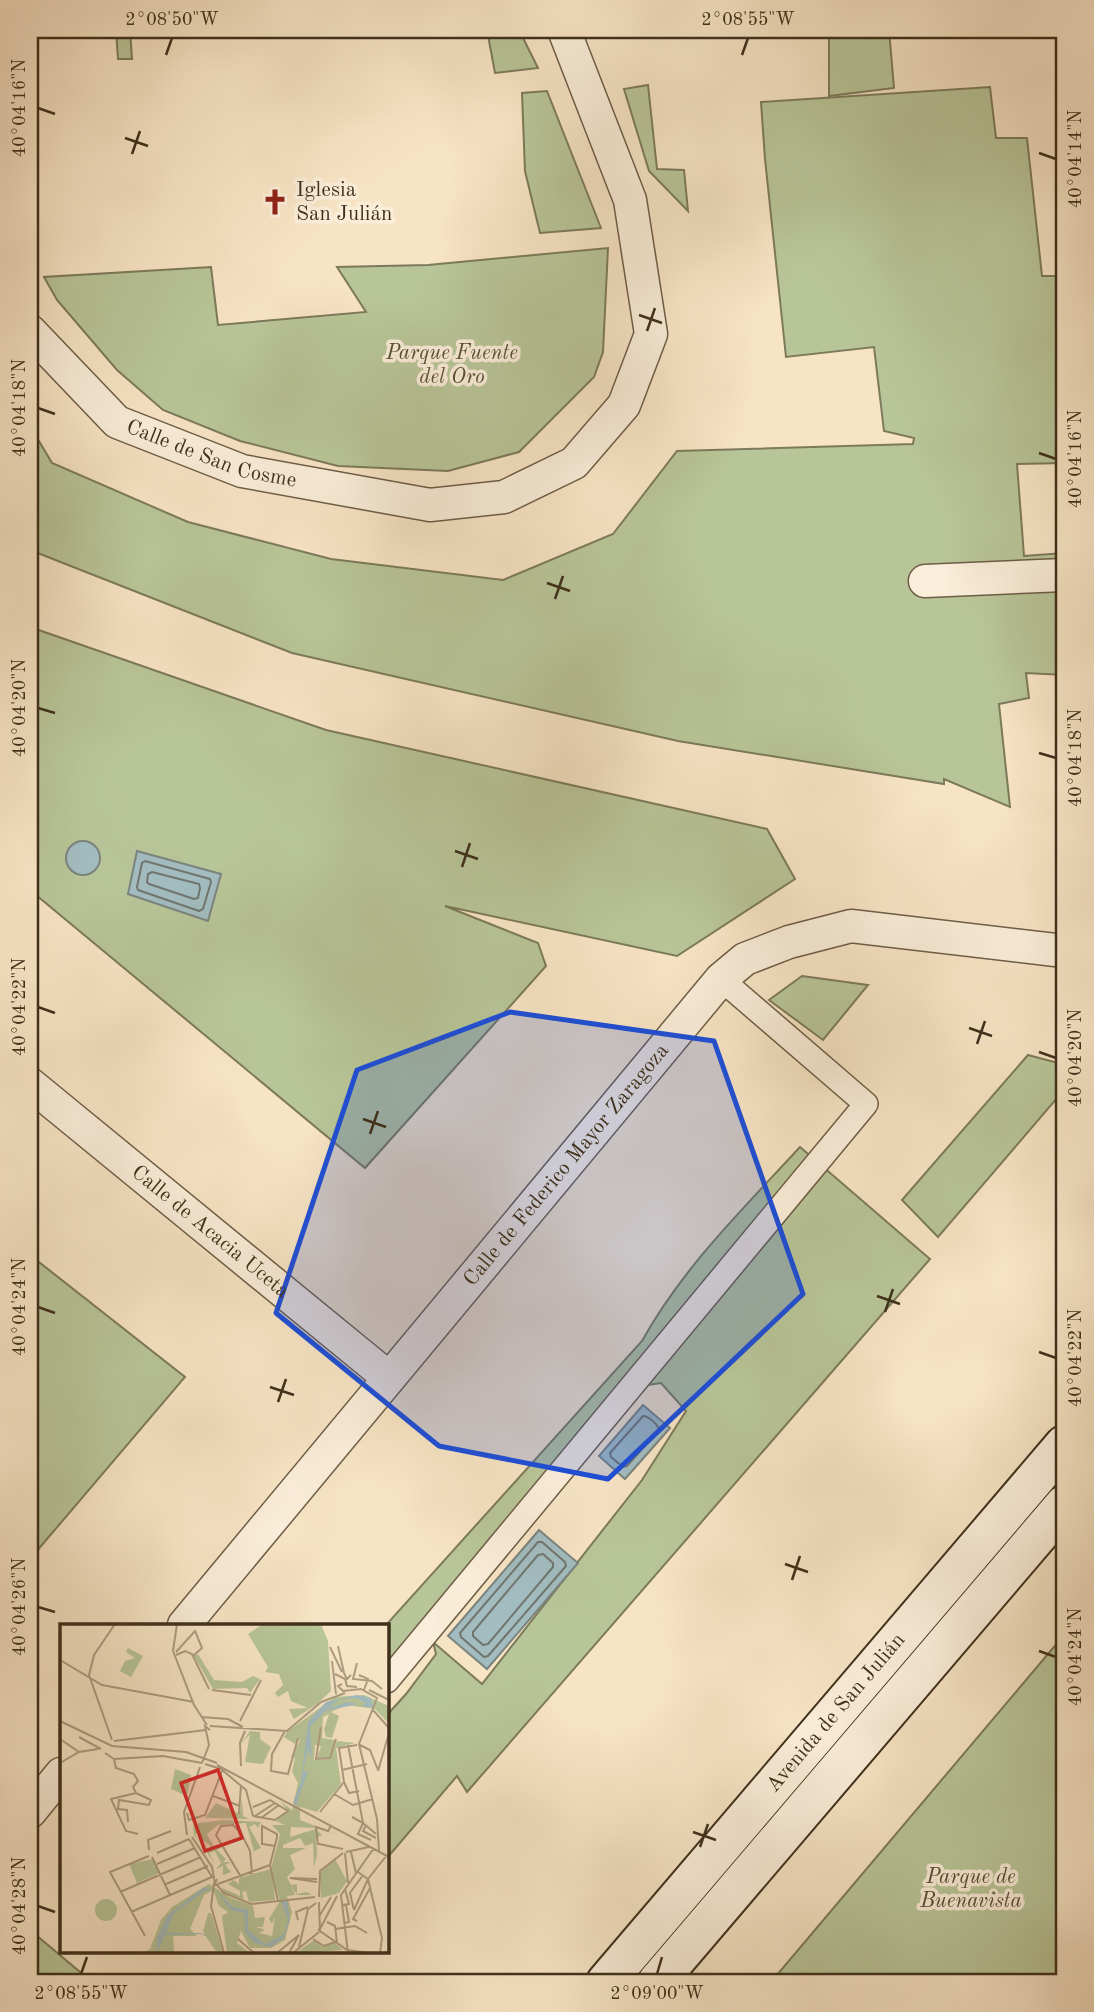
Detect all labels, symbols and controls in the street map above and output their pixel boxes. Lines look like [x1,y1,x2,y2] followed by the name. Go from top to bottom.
[125,11,219,29] text: 2°08'50"W
[701,11,795,29] text: 2°08'55"W
[11,59,29,157] text: 40°04'16"N
[1067,110,1085,208] text: 40°04'14"N
[296,180,392,225] place label: Iglesia San Julián
[260,187,290,217] church icon: Iglesia San Julián
[385,343,518,388] park label: Parque Fuente del Oro
[11,359,29,457] text: 40°04'18"N
[1067,410,1085,508] text: 40°04'16"N
[123,416,298,491] street label: Calle de San Cosme
[11,659,29,757] text: 40°04'20"N
[1067,709,1085,807] text: 40°04'18"N
[11,958,29,1056] text: 40°04'22"N
[1067,1009,1085,1107] text: 40°04'20"N
[460,1040,673,1290] street label: Calle de Federico Mayor Zaragoza
[128,1161,293,1302] street label: Calle de Acacia Uceta
[11,1258,29,1356] text: 40°04'24"N
[1067,1309,1085,1407] text: 40°04'22"N
[11,1558,29,1656] text: 40°04'26"N
[1067,1608,1085,1706] text: 40°04'24"N
[60,1624,388,1952] inset map
[762,1629,909,1796] street label: Avenida de San Julián
[11,1857,29,1955] text: 40°04'28"N
[919,1867,1022,1912] park label: Parque de Buenavista
[34,1985,128,2003] text: 2°08'55"W
[610,1985,704,2003] text: 2°09'00"W

